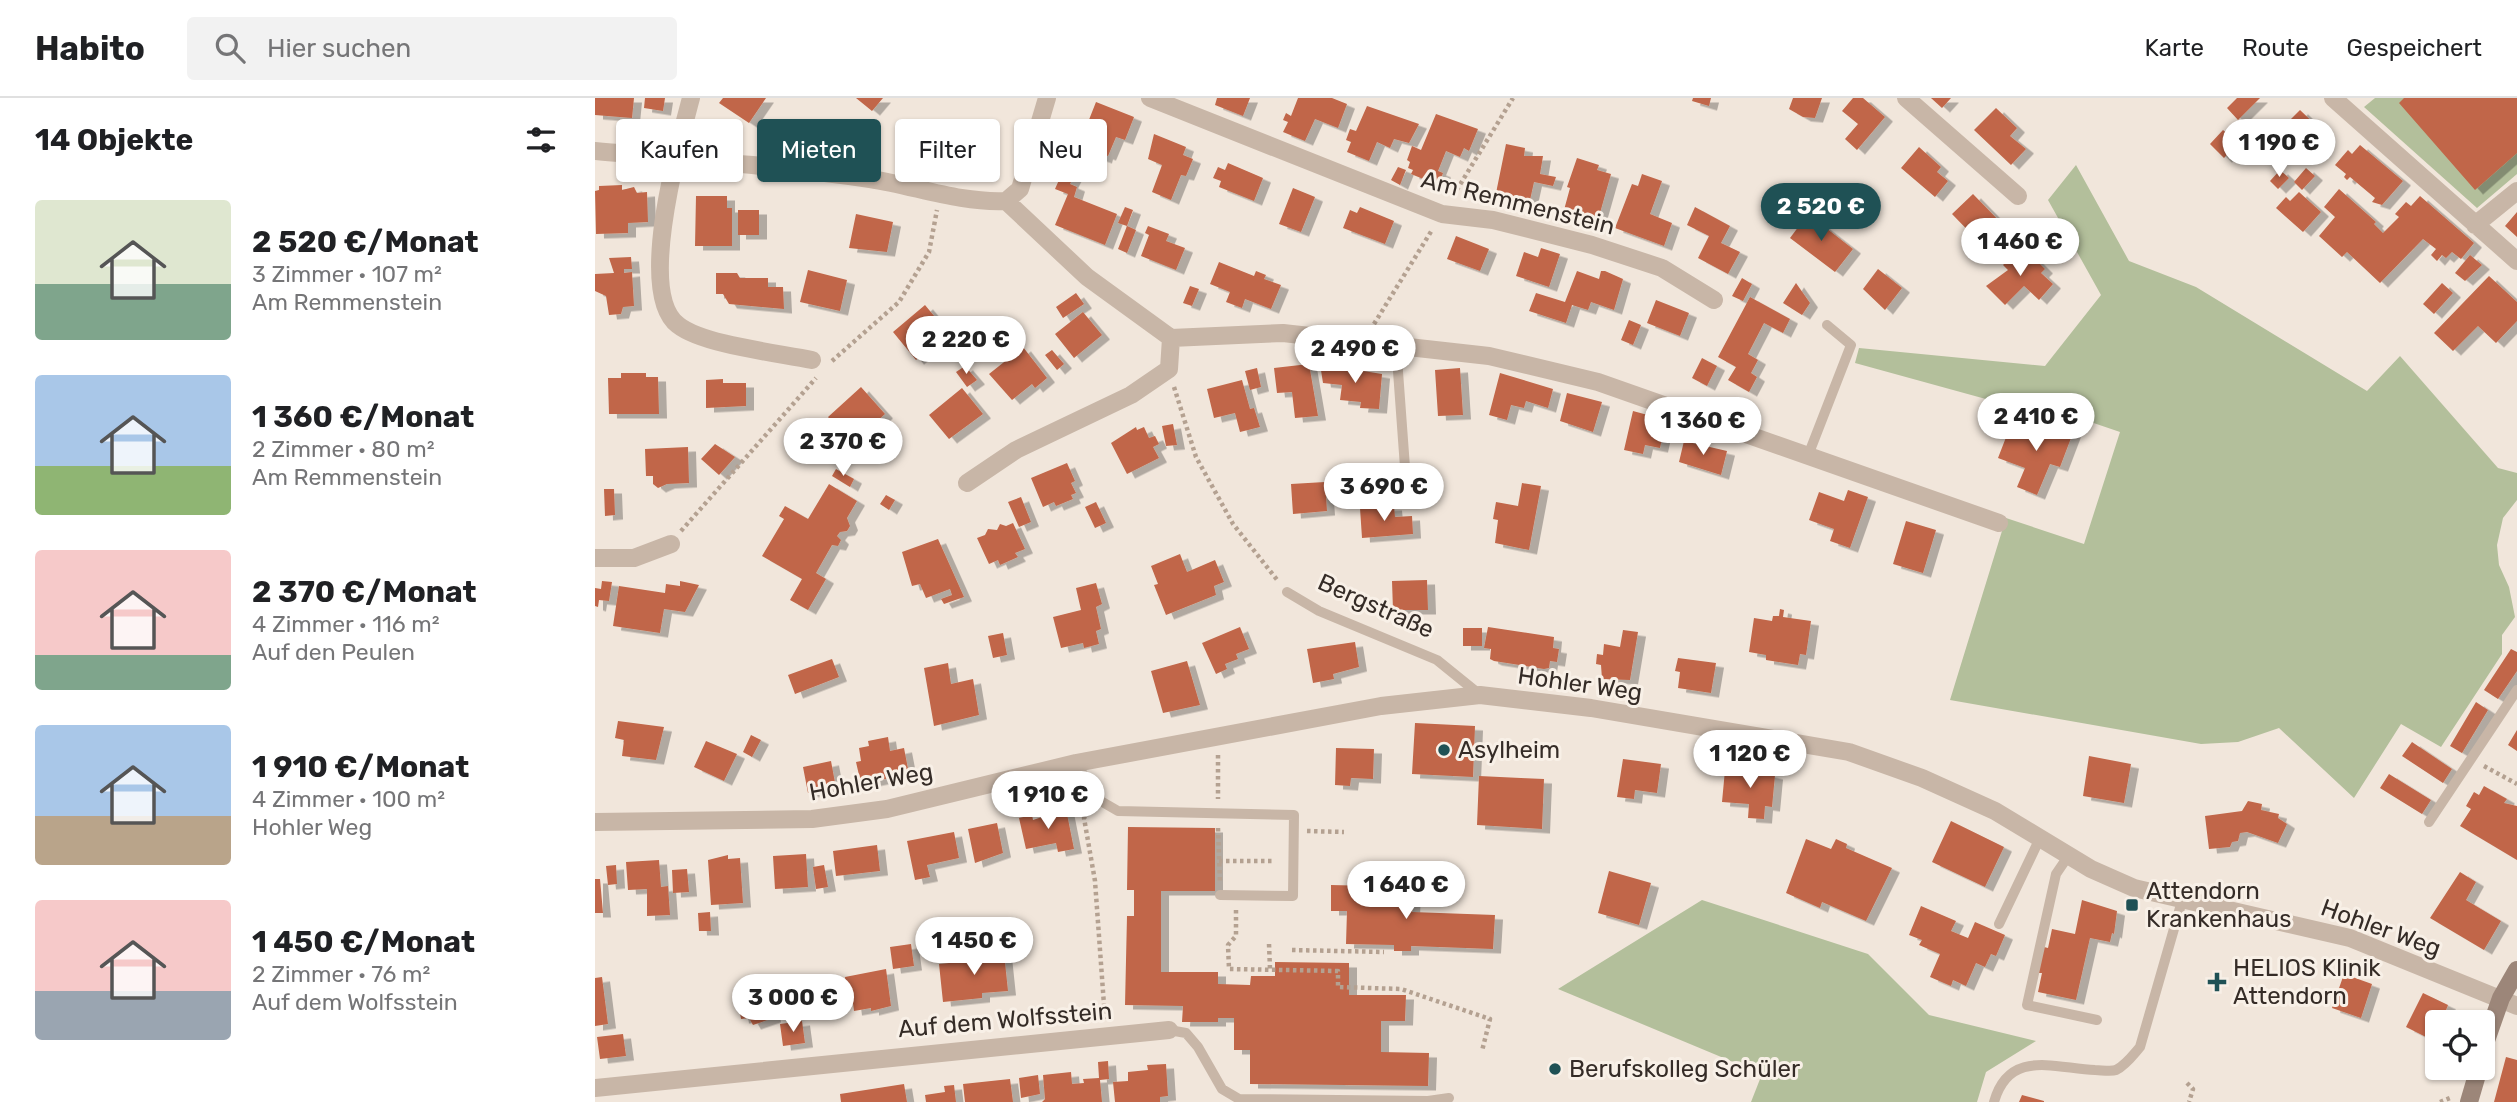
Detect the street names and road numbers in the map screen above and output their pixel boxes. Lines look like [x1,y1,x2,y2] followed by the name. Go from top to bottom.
[1418,165,1618,241] street label: Am Remmenstein
[1314,568,1438,644] street label: Bergstraße
[1516,661,1644,707] street label: Hohler Weg
[807,757,935,807] street label: Hohler Weg
[2317,893,2445,963] street label: Hohler Weg
[897,997,1113,1043] street label: Auf dem Wolfsstein

